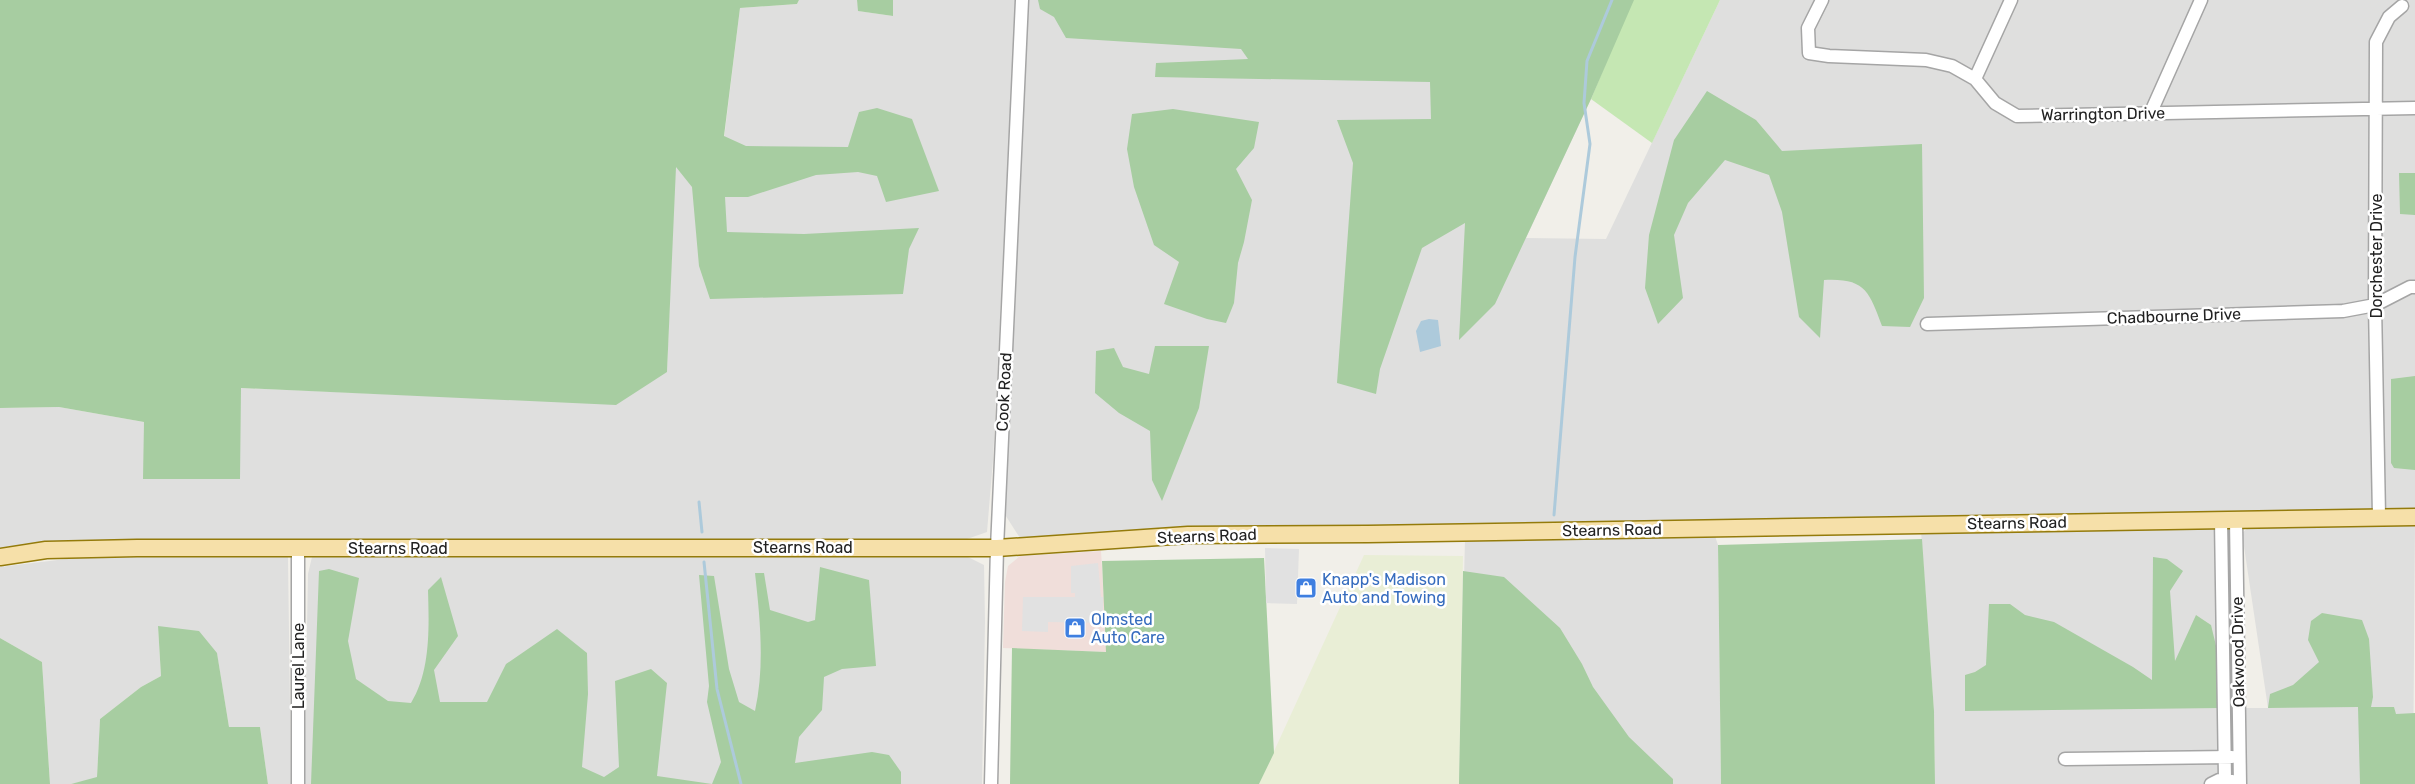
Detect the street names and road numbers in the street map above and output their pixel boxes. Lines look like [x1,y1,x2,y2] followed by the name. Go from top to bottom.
[2041,103,2165,125] street label: Warrington Drive
[2367,193,2386,319] street label: Dorchester Drive
[2107,304,2241,328] street label: Chadbourne Drive
[992,352,1016,432] street label: Cook Road
[1967,513,2067,533] street label: Stearns Road
[1562,520,1662,540] street label: Stearns Road
[1157,525,1257,547] street label: Stearns Road
[753,538,853,557] street label: Stearns Road
[348,539,448,558] street label: Stearns Road
[2228,596,2248,708] street label: Oakwood Drive
[289,623,308,709] street label: Laurel Lane

